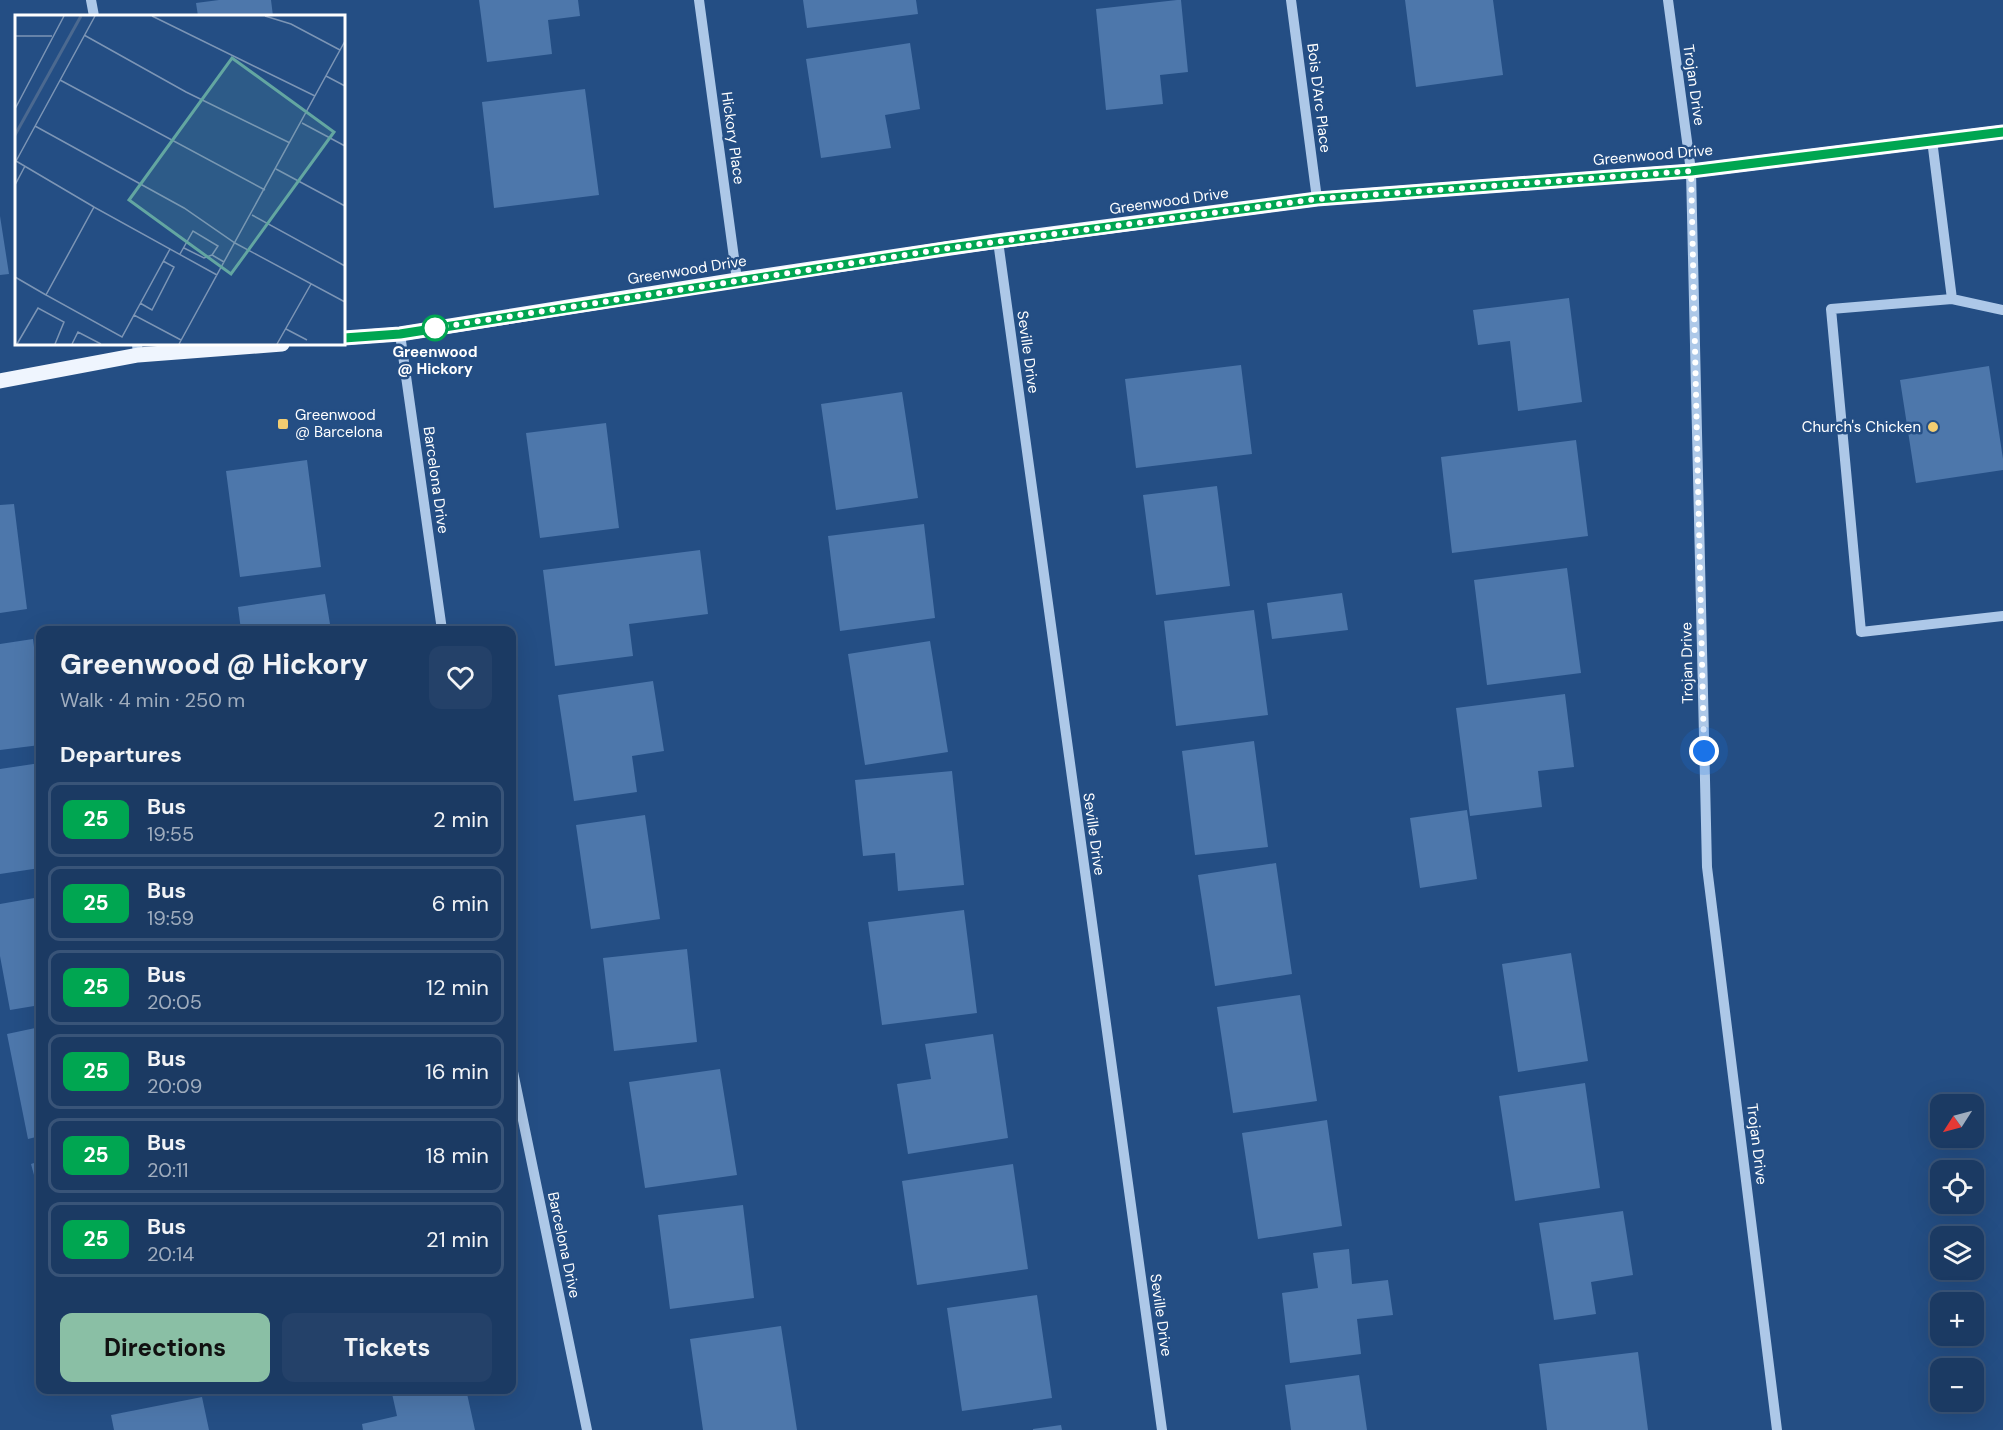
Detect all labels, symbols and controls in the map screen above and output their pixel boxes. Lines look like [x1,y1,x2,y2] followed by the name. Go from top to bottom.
[15,15,345,345] inset map
[1302,42,1336,154] street label: Bois D'Arc Place
[1678,43,1710,127] street label: Trojan Drive
[717,90,749,186] street label: Hickory Place
[1592,140,1714,170] street label: Greenwood Drive
[1108,183,1230,219] street label: Greenwood Drive
[626,251,748,289] street label: Greenwood Drive
[1012,309,1044,395] street label: Seville Drive
[422,315,448,341] marker: Greenwood @ Hickory
[392,342,478,379] place label: Greenwood @ Hickory
[295,405,383,442] place label: Greenwood @ Barcelona
[276,417,290,431] marker: Greenwood @ Barcelona
[1802,417,1921,437] place label: Church's Chicken
[1926,420,1940,434] marker: Church's Chicken
[419,425,453,535] street label: Barcelona Drive
[1676,622,1698,704] street label: Trojan Drive
[60,646,368,683] text: Greenwood @ Hickory
[429,646,492,709] button: heart
[60,687,245,713] text: Walk · 4 min · 250 m
[1689,736,1719,766] your location
[60,740,182,769] text: Departures
[1078,791,1110,877] street label: Seville Drive
[147,792,186,821] text: Bus
[83,805,109,833] text: 25
[433,805,489,834] text: 2 min
[147,821,194,847] text: 19:55
[147,876,186,905] text: Bus
[83,889,109,917] text: 25
[432,889,489,918] text: 6 min
[147,905,194,931] text: 19:59
[147,960,186,989] text: Bus
[83,973,109,1001] text: 25
[426,973,489,1002] text: 12 min
[147,989,202,1015] text: 20:05
[147,1044,186,1073] text: Bus
[83,1057,109,1085] text: 25
[425,1057,489,1086] text: 16 min
[147,1073,202,1099] text: 20:09
[1930,1094,1984,1148] north arrow
[1930,1094,1984,1412] map controls
[1742,1102,1772,1186] street label: Trojan Drive
[147,1128,186,1157] text: Bus
[83,1141,109,1169] text: 25
[425,1141,489,1170] text: 18 min
[147,1157,189,1183] text: 20:11
[1930,1160,1984,1214] button: locate
[543,1190,585,1300] street label: Barcelona Drive
[147,1212,186,1241] text: Bus
[83,1225,109,1253] text: 25
[426,1225,489,1254] text: 21 min
[1930,1226,1984,1280] button: layers
[147,1241,194,1267] text: 20:14
[1145,1272,1177,1358] street label: Seville Drive
[1930,1292,1984,1346] button: +
[60,1313,270,1382] button: Directions
[282,1313,492,1382] button: Tickets
[1930,1358,1984,1412] button: −

